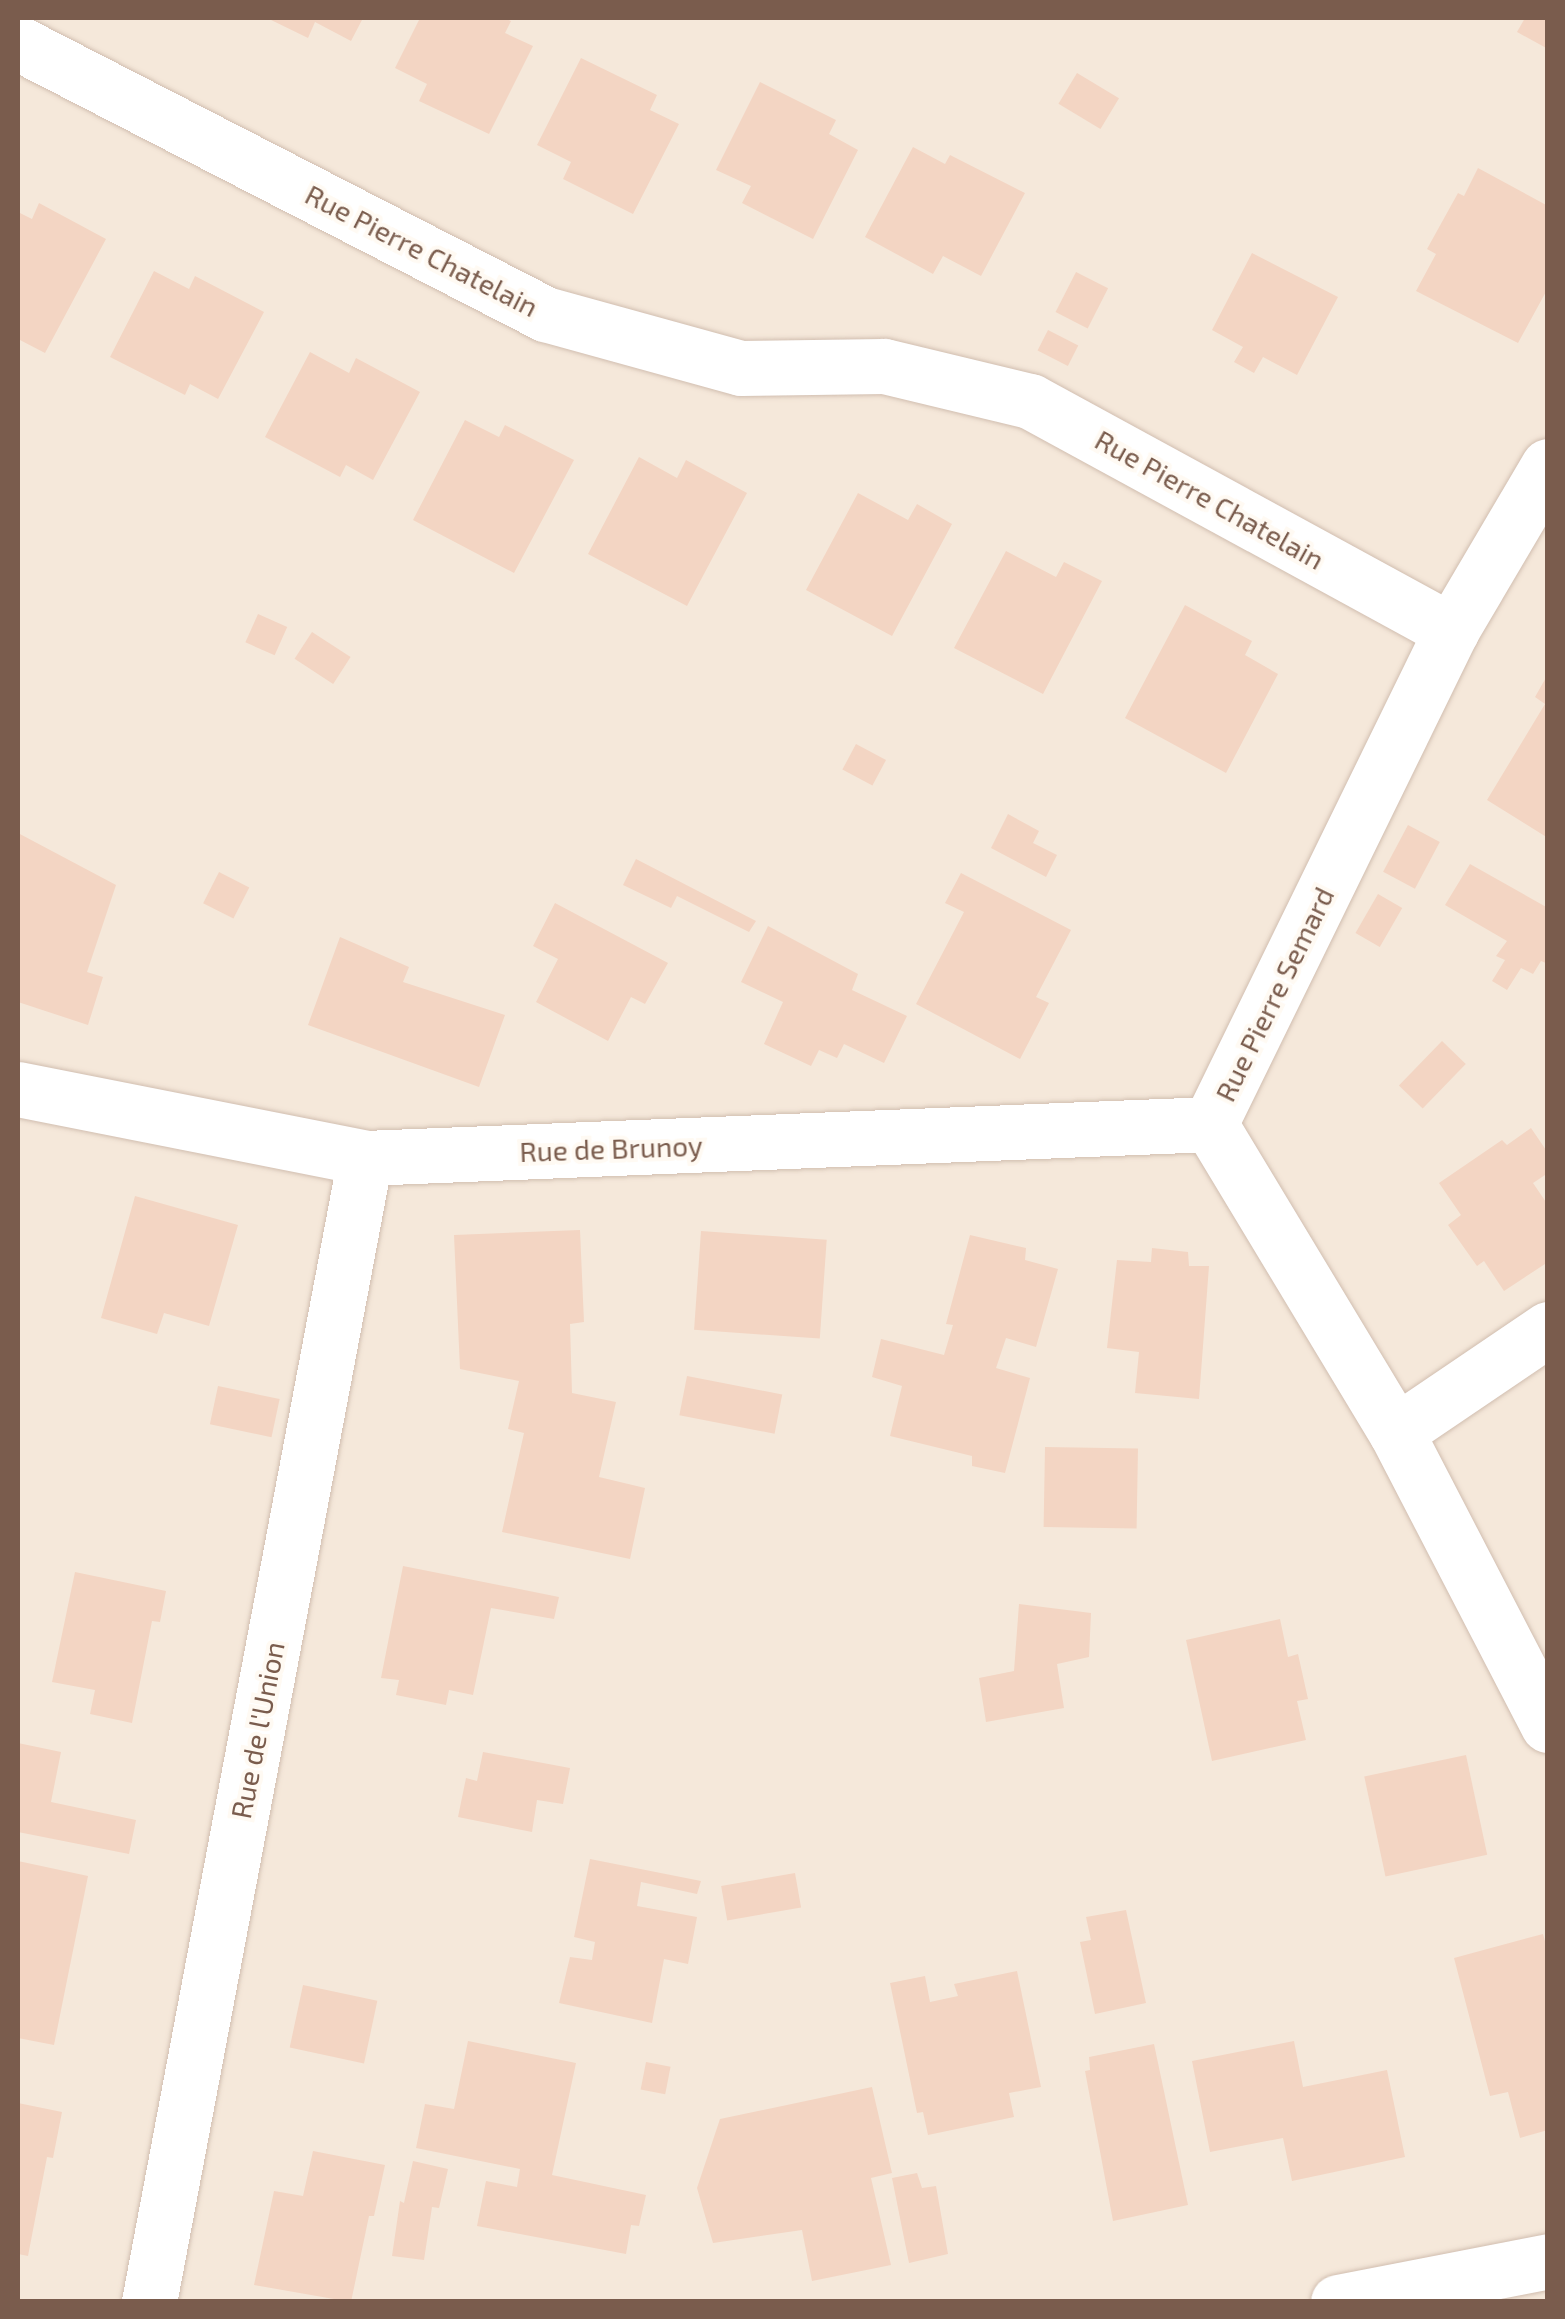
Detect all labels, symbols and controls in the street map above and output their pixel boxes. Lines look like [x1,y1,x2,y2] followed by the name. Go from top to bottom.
[300,177,544,323] street label: Rue Pierre Chatelain
[1090,422,1330,576] street label: Rue Pierre Chatelain
[1208,881,1340,1107] street label: Rue Pierre Semard
[519,1128,703,1168] street label: Rue de Brunoy
[223,1639,291,1821] street label: Rue de l'Union

